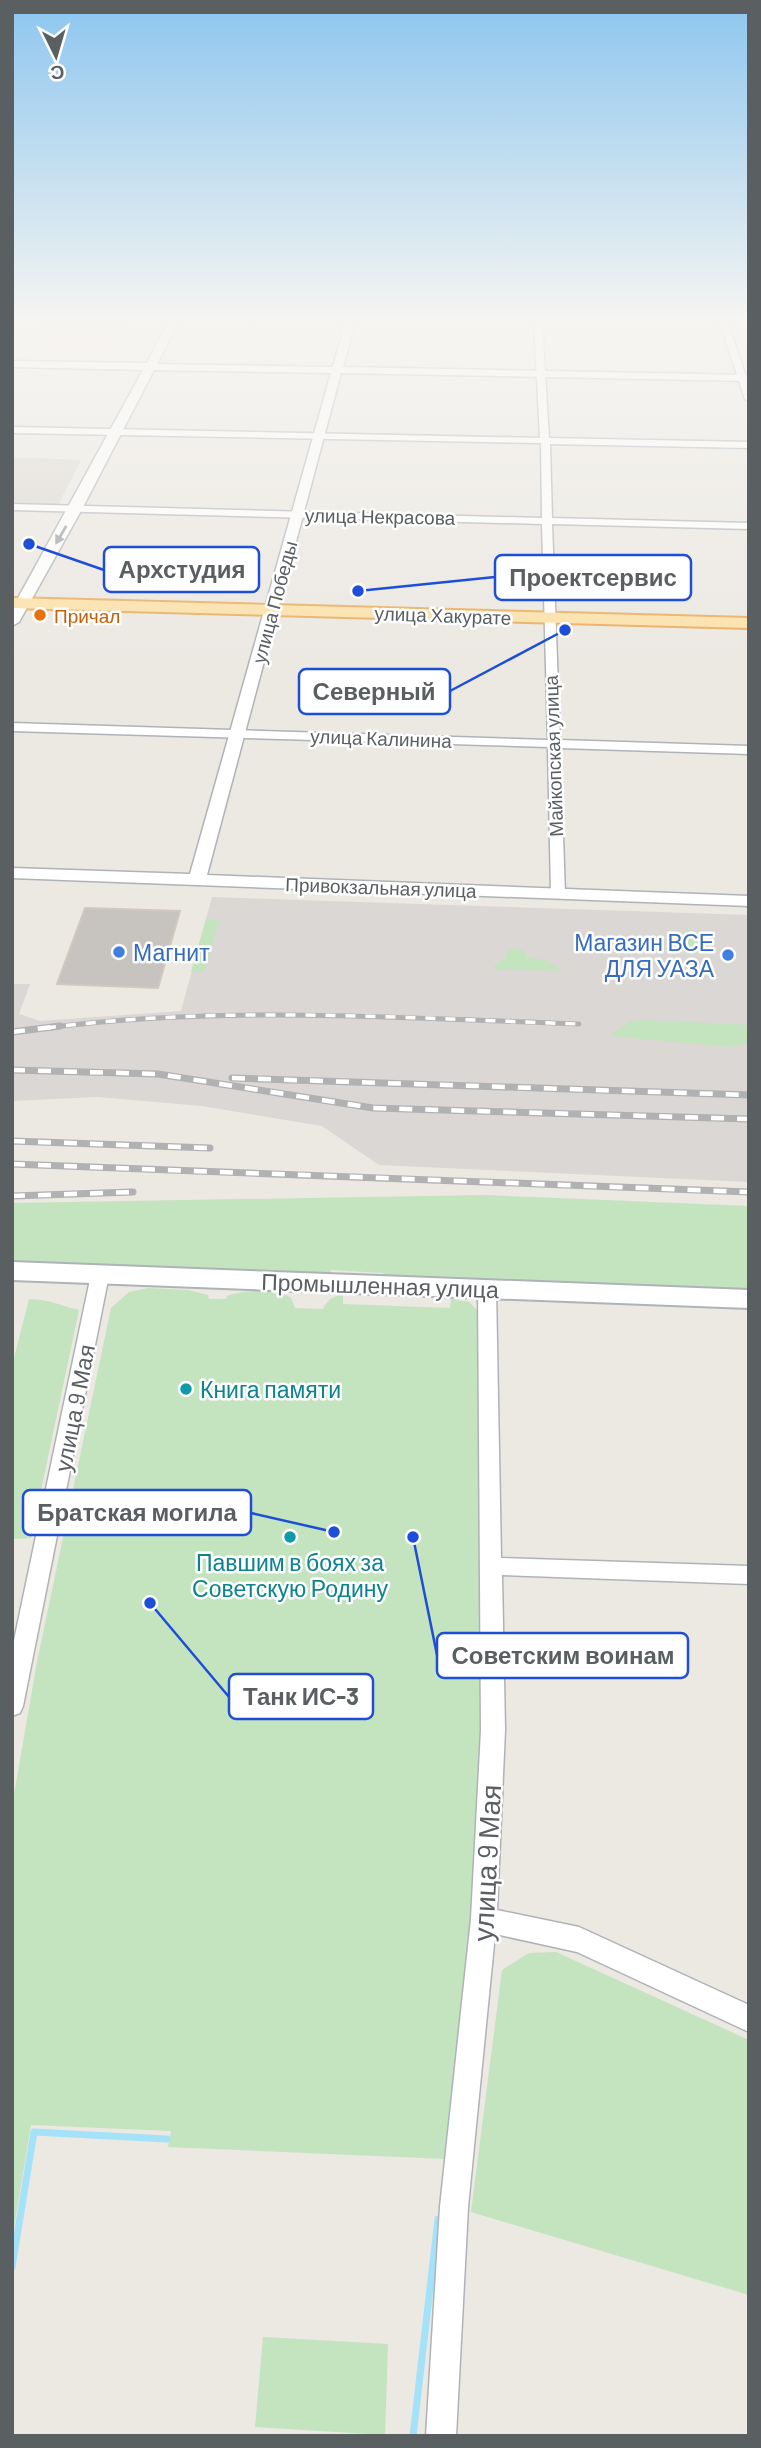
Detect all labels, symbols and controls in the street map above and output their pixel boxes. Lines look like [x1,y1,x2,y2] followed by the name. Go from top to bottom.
[21,21,91,91] north arrow
[49,61,65,86] text: С
[305,503,456,529] street label: улица Некрасова
[55,526,67,545] one-way arrow
[247,538,301,666] street label: улица Победы
[104,547,259,592] callout: Архстудия
[119,554,245,583] text: Архстудия
[495,555,691,600] callout: Проектсервис
[509,562,677,591] text: Проектсервис
[374,601,512,629] street label: улица Хакурате
[54,604,120,627] place label: Причал
[32,607,48,623] marker: Причал
[299,669,450,714] callout: Северный
[539,674,567,837] street label: Майкопская улица
[313,676,435,705] text: Северный
[310,724,453,752] street label: улица Калинина
[285,872,478,902] street label: Привокзальная улица
[574,928,715,982] place label: Магазин ВСЕ ДЛЯ УАЗА
[133,938,210,966] place label: Магнит
[111,944,127,960] marker: Магнит
[720,947,736,963] marker: Магазин ВСЕ ДЛЯ УАЗА
[261,1267,499,1303] street label: Промышленная улица
[48,1342,100,1474] street label: улица 9 Мая
[200,1375,341,1403] place label: Книга памяти
[178,1381,194,1397] marker: Книга памяти
[23,1490,251,1535] callout: Братская могила
[37,1497,237,1526] text: Братская могила
[282,1529,298,1545] marker: Павшим в боях за Советскую Родину
[192,1548,388,1602] place label: Павшим в боях за Советскую Родину
[437,1633,688,1678] callout: Советским воинам
[451,1640,675,1669] text: Советским воинам
[229,1674,373,1719] callout: Танк ИС-3
[243,1681,359,1710] text: Танк ИС-3
[465,1784,507,1942] street label: улица 9 Мая

